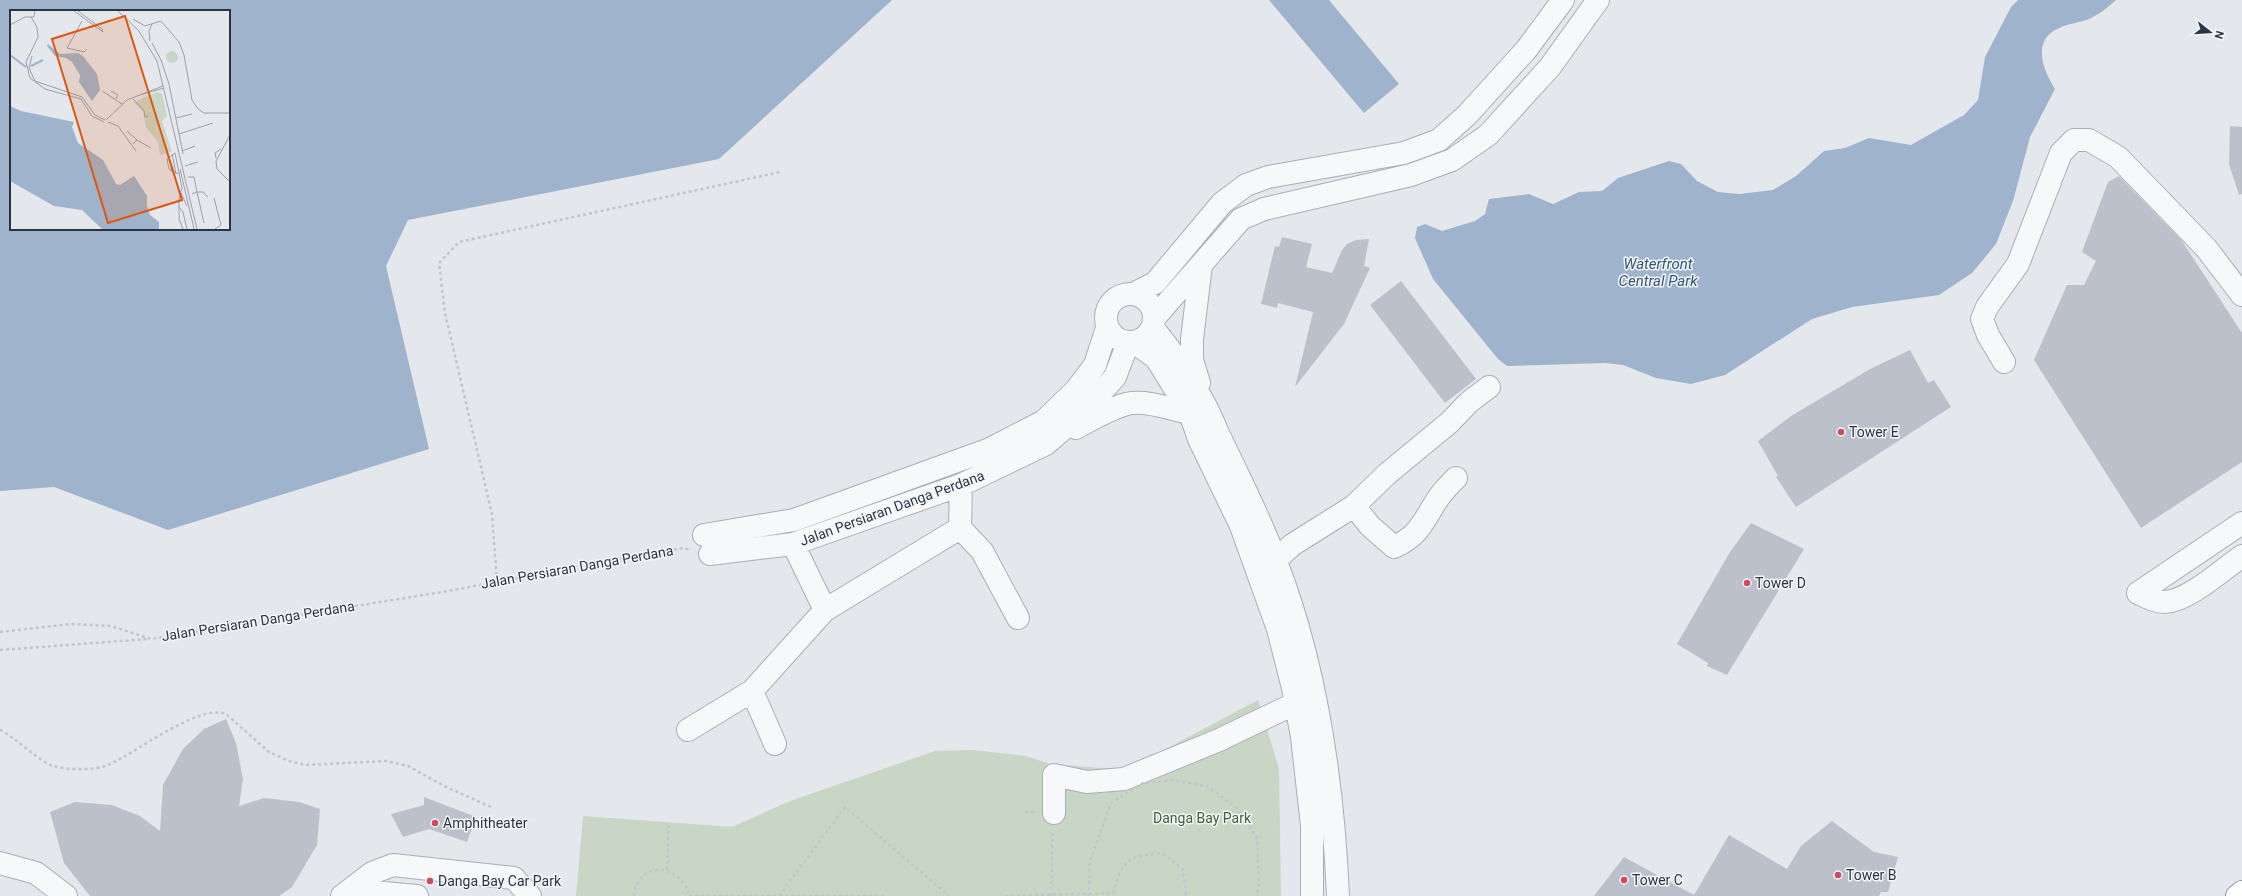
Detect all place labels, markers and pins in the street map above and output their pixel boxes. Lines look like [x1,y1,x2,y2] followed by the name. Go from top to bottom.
[1849,424,1899,440] place label: Tower E
[1836,427,1846,437] marker: Tower E
[1755,575,1806,591] place label: Tower D
[1742,578,1752,588] marker: Tower D
[443,815,528,831] place label: Amphitheater
[430,818,440,828] marker: Amphitheater
[1846,867,1897,883] place label: Tower B
[1833,870,1843,880] marker: Tower B
[1632,872,1683,888] place label: Tower C
[438,873,562,889] place label: Danga Bay Car Park
[1619,875,1629,885] marker: Tower C
[425,876,435,886] marker: Danga Bay Car Park

